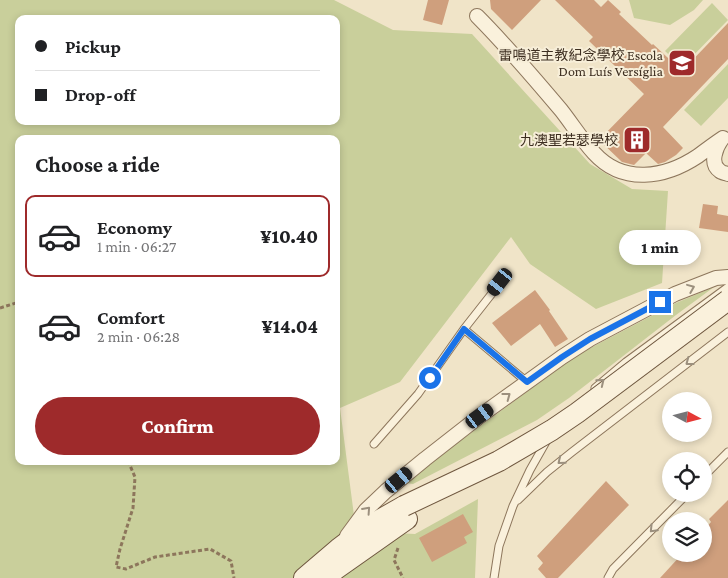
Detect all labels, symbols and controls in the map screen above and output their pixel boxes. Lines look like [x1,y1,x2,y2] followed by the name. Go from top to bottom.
[65,36,121,57] text: Pickup
[498,47,664,79] place label: 雷鳴道主教紀念學校 Escola Dom Luís Versíglia
[667,48,697,78] school or university icon: 雷鳴道主教紀念學校 Escola Dom Luís Versíglia
[65,84,136,105] text: Drop-off
[622,125,652,155] building icon: 九澳聖若瑟學校
[520,132,618,148] place label: 九澳聖若瑟學校
[35,152,160,177] text: Choose a ride
[37,214,82,259] icon: car
[97,217,172,238] text: Economy
[260,226,318,247] text: ¥10.40
[619,230,701,264] callout: 1 min
[97,238,176,255] text: 1 min · 06:27
[641,239,679,256] text: 1 min
[484,266,515,298] car
[686,284,695,294] one-way arrow
[649,291,671,313] route end
[37,304,82,349] icon: car
[97,307,165,328] text: Comfort
[261,316,318,337] text: ¥14.04
[97,328,180,345] text: 2 min · 06:28
[685,356,695,365] one-way arrow
[419,367,441,389] route start
[595,380,604,388] one-way arrow
[662,392,712,442] north arrow
[662,392,712,562] map controls
[501,393,510,403] one-way arrow
[35,397,320,455] button: Confirm
[463,401,496,431] car
[662,452,712,502] button: locate
[558,456,567,464] one-way arrow
[382,465,415,495] car
[361,506,370,515] one-way arrow
[662,512,712,562] button: layers
[649,523,658,532] one-way arrow

